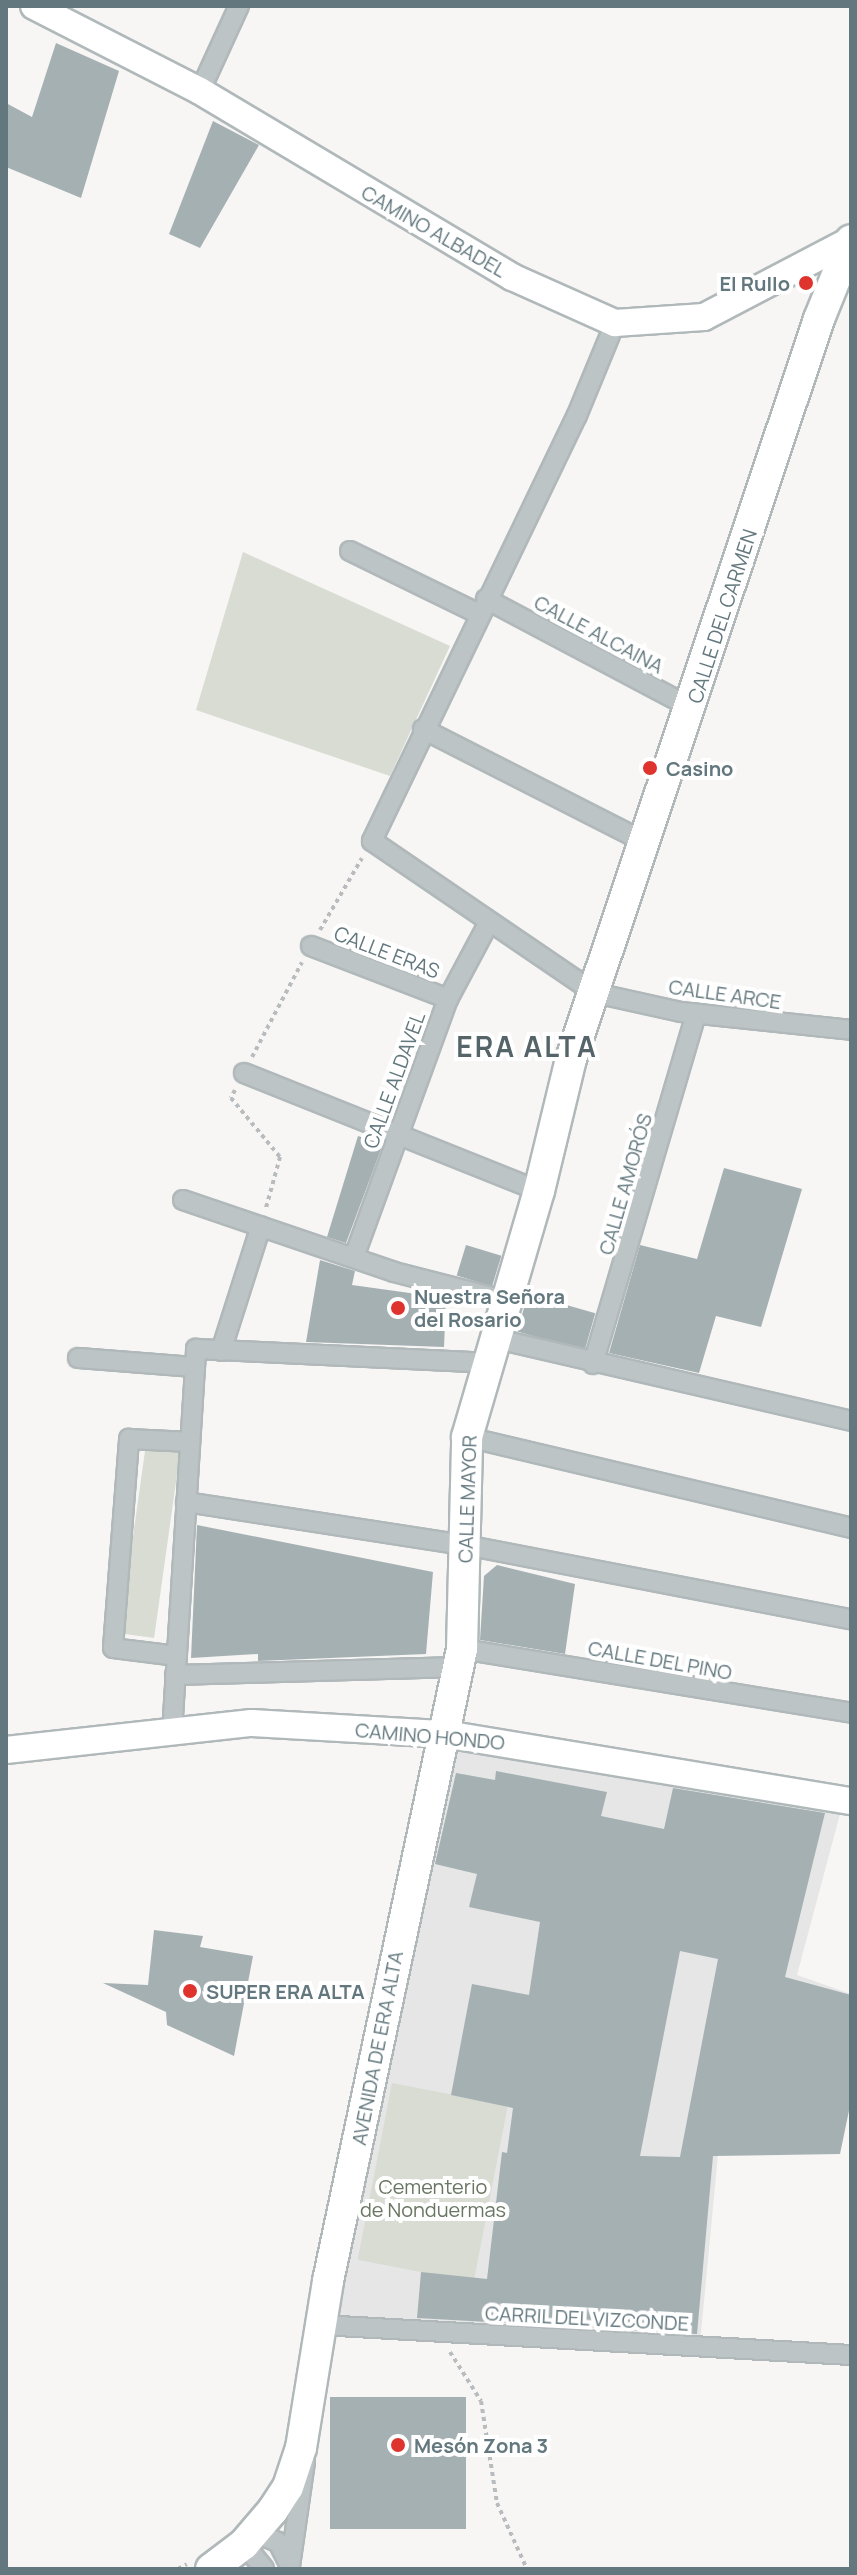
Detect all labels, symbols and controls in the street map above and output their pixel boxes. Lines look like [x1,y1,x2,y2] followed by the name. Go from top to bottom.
[357,180,511,282] street label: CAMINO ALBADEL
[719,271,790,295] place label: El Rullo
[797,274,815,292] marker: El Rullo
[682,525,762,707] street label: CALLE DEL CARMEN
[530,590,668,678] street label: CALLE ALCAINA
[666,756,733,780] place label: Casino
[641,759,659,777] marker: Casino
[331,921,443,983] street label: CALLE ERAS
[667,974,783,1014] street label: CALLE ARCE
[358,1009,430,1151] street label: CALLE ALDAVEL
[456,1029,598,1063] district label: ERA ALTA
[593,1111,657,1257] street label: CALLE AMORÓS
[414,1284,565,1331] place label: Nuestra Señora del Rosario
[389,1299,407,1317] marker: Nuestra Señora del Rosario
[453,1435,481,1563] street label: CALLE MAYOR
[586,1635,734,1685] street label: CALLE DEL PINO
[354,1718,506,1754] street label: CAMINO HONDO
[346,1949,408,2147] street label: AVENIDA DE ERA ALTA
[206,1979,365,2003] place label: SUPER ERA ALTA
[181,1982,199,2000] marker: SUPER ERA ALTA
[360,2175,506,2222] park label: Cementerio de Nonduermas
[483,2301,691,2335] street label: CARRIL DEL VIZCONDE
[414,2433,548,2457] place label: Mesón Zona 3
[389,2436,407,2454] marker: Mesón Zona 3

